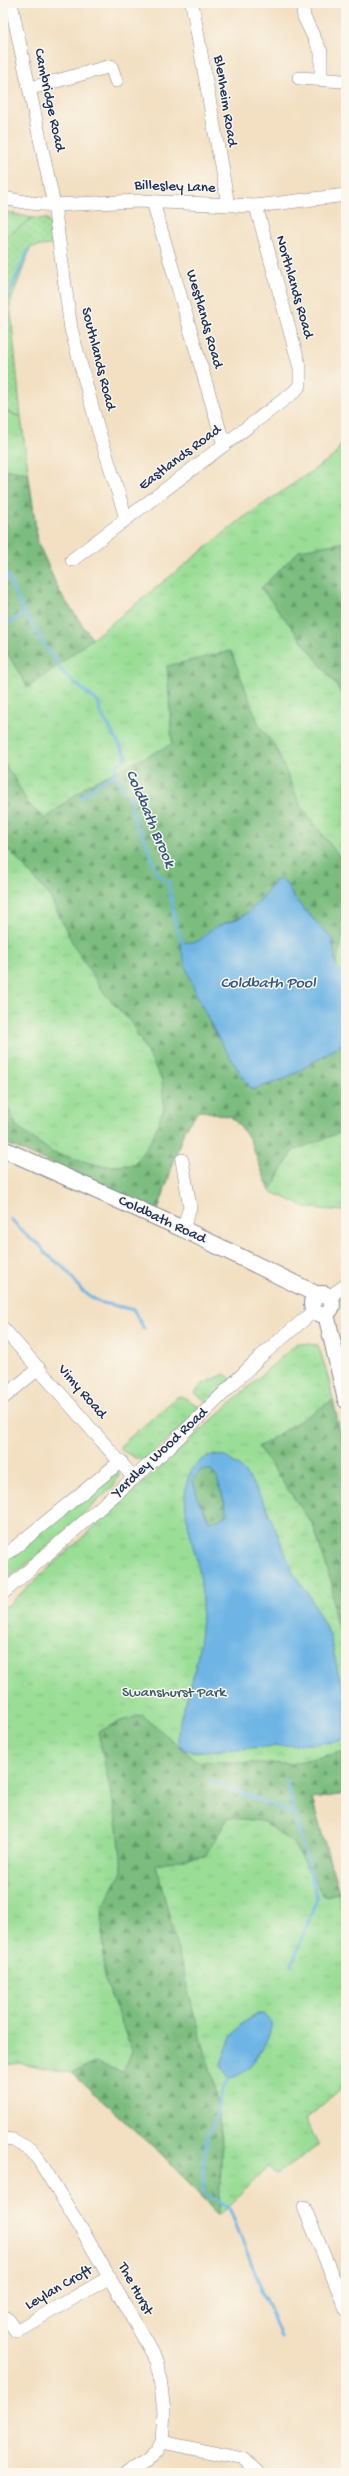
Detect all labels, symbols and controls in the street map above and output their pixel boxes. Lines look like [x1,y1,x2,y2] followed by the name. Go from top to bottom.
[29,47,69,154] street label: Cambridge Road
[209,53,241,149] street label: Blenheim Road
[133,177,216,197] street label: Billesley Lane
[271,233,318,342] street label: Northlands Road
[181,268,227,371] street label: Westlands Road
[77,306,120,413] street label: Southlands Road
[135,420,226,495] street label: Eastlands Road
[120,768,179,872] water label: Coldbath Brook
[220,975,317,994] water label: Coldbath Pool
[115,1192,210,1249] street label: Coldbath Road
[53,1360,111,1424] street label: Vimy Road
[107,1403,213,1504] street label: Yardley Wood Road
[122,1684,227,1702] park label: Swanshurst Park
[113,2259,158,2320] street label: The Hurst
[22,2261,98,2315] street label: Leylan Croft

